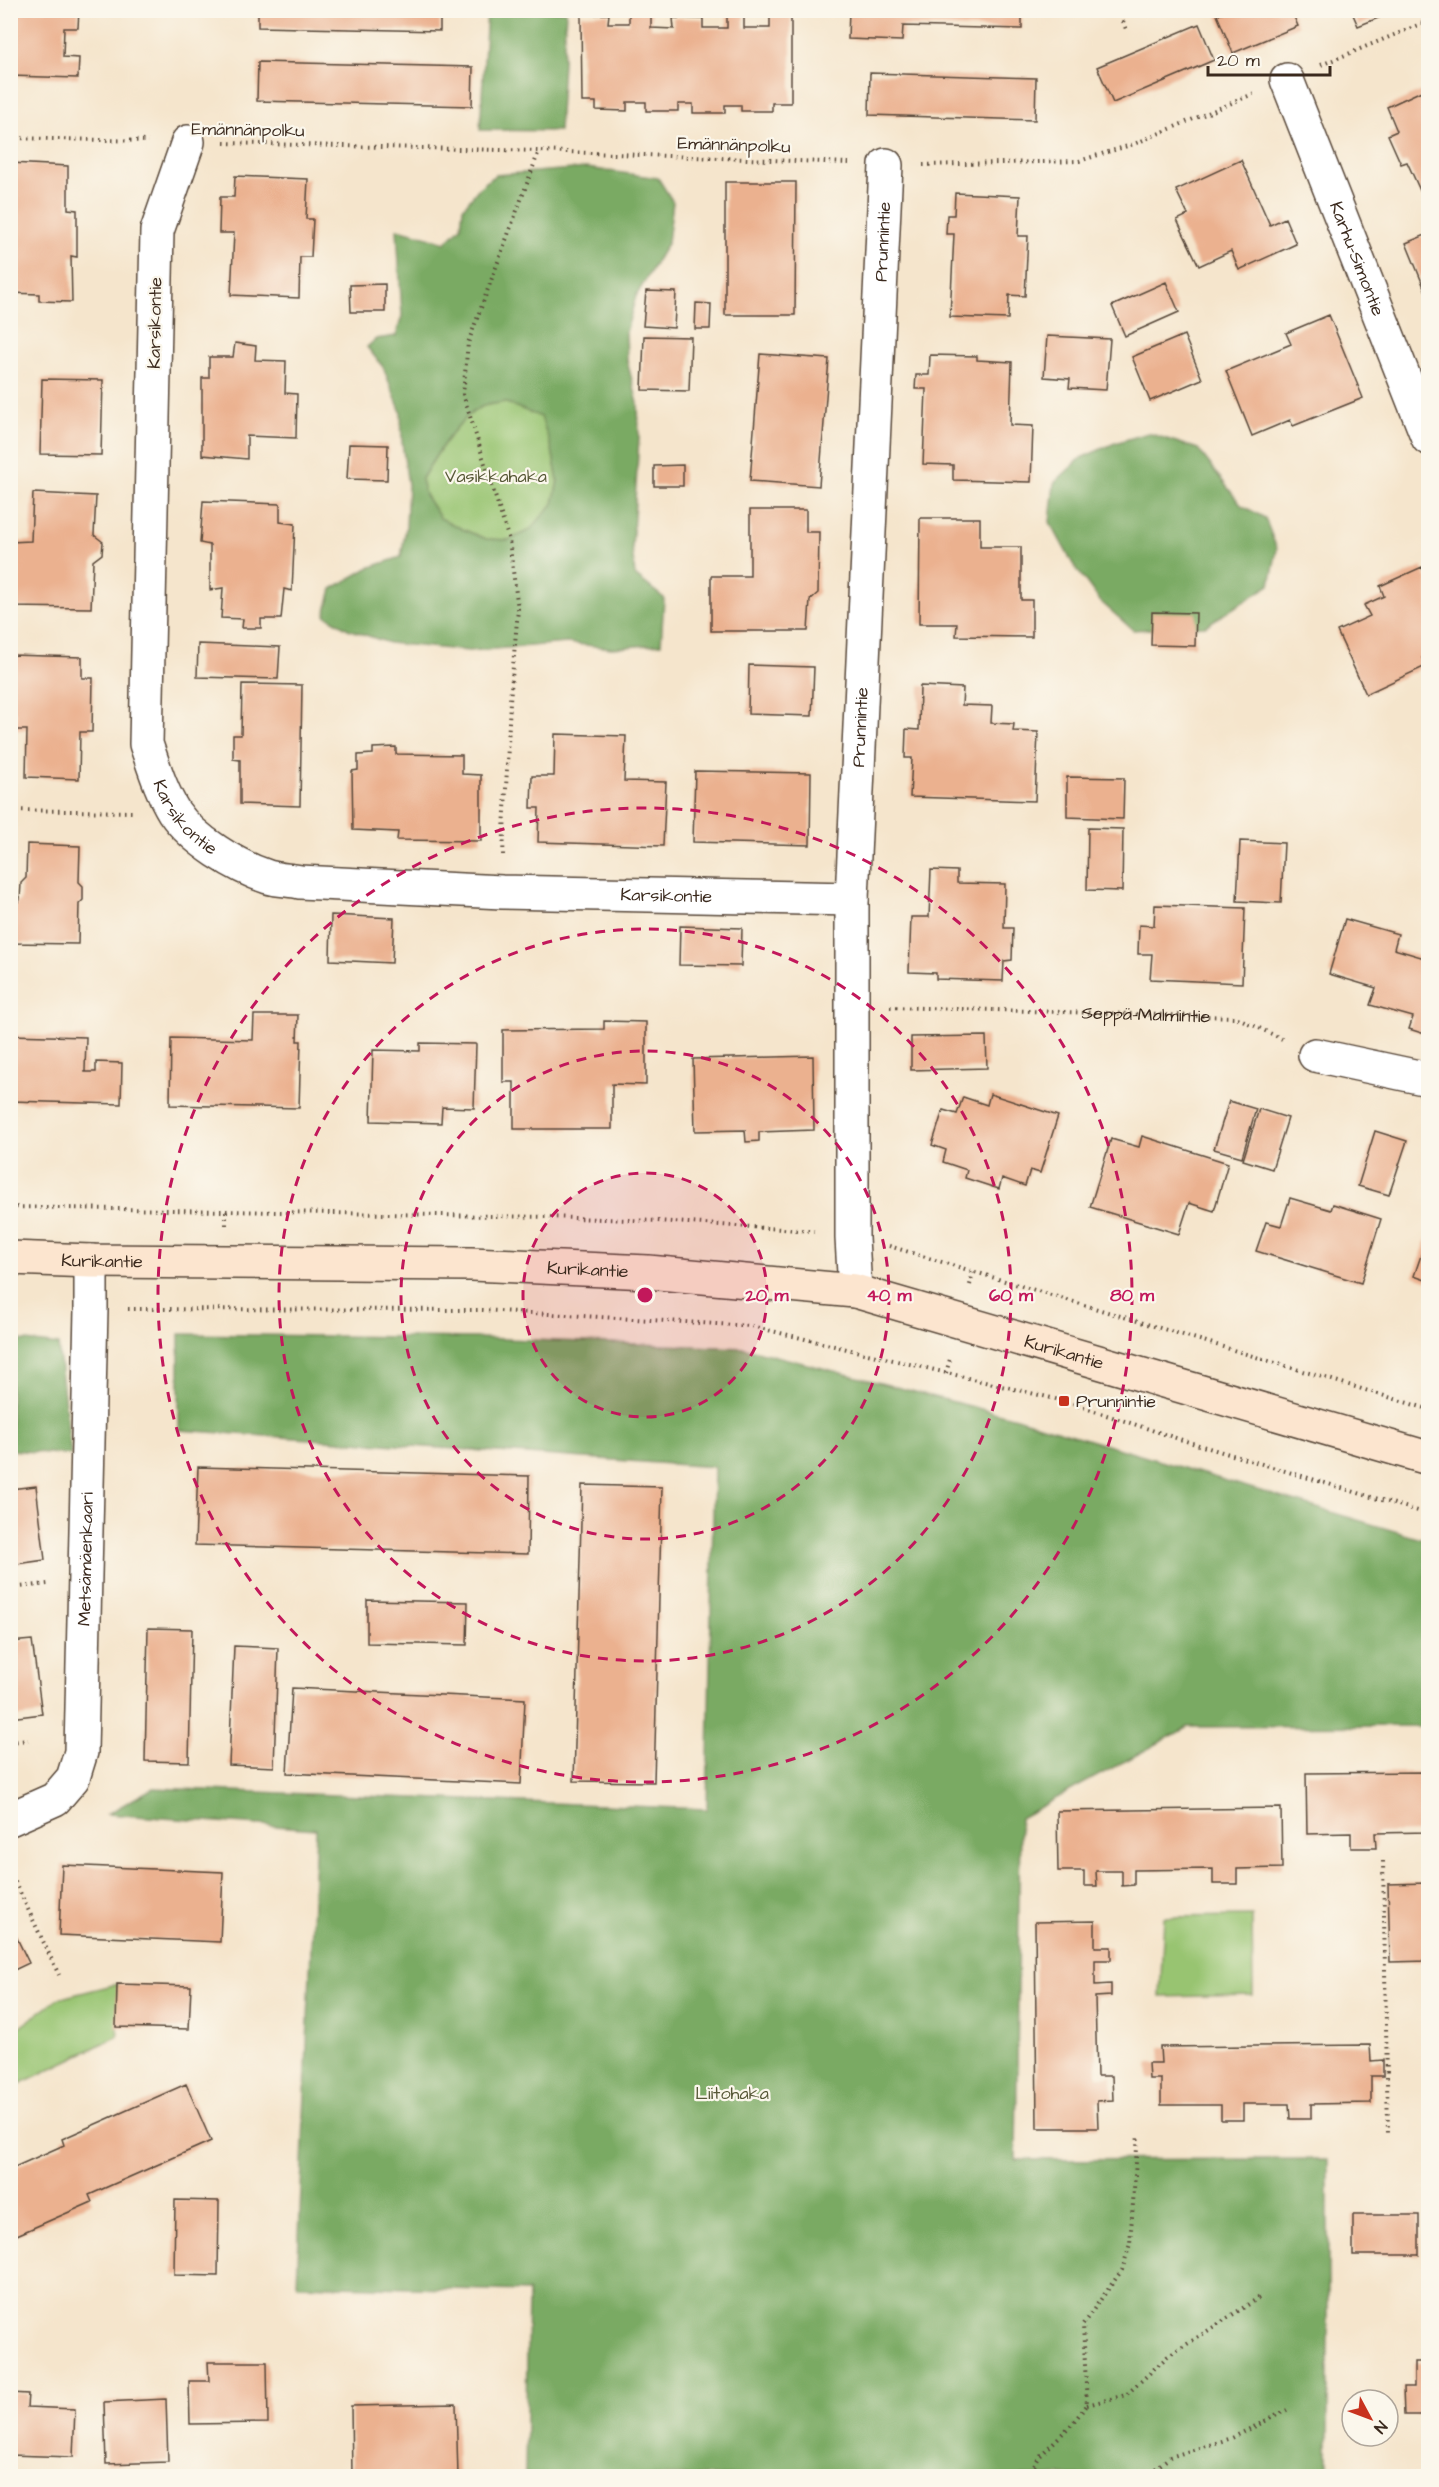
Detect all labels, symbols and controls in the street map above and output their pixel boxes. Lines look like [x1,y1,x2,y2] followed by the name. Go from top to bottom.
[1208,39,1330,77] scale bar
[1217,48,1260,73] text: 20 m
[191,117,305,143] street label: Emännänpolku
[677,131,791,159] street label: Emännänpolku
[1324,198,1391,320] street label: Karhu-Simontie
[868,201,897,282] street label: Prunnintie
[142,277,168,369] street label: Karsikontie
[445,464,547,489] park label: Vasikkahaka
[846,686,874,768] street label: Prunnintie
[147,776,223,861] street label: Karsikontie
[620,882,713,909] street label: Karsikontie
[1081,1000,1211,1029] street label: Seppä-Malmintie
[61,1247,143,1274] street label: Kurikantie
[546,1255,629,1284] street label: Kurikantie
[745,1283,789,1308] text: 20 m
[867,1283,912,1308] text: 40 m
[989,1283,1034,1308] text: 60 m
[1110,1283,1155,1308] text: 80 m
[635,1285,655,1305] centre of rings
[1021,1329,1107,1375] street label: Kurikantie
[1076,1389,1156,1414] place label: Prunnintie
[1057,1394,1071,1408] marker: Prunnintie
[71,1492,99,1626] street label: Metsämäenkaari
[695,2081,769,2106] park label: Liitohaka
[1340,2388,1400,2448] north arrow
[1369,2416,1392,2438] text: N

